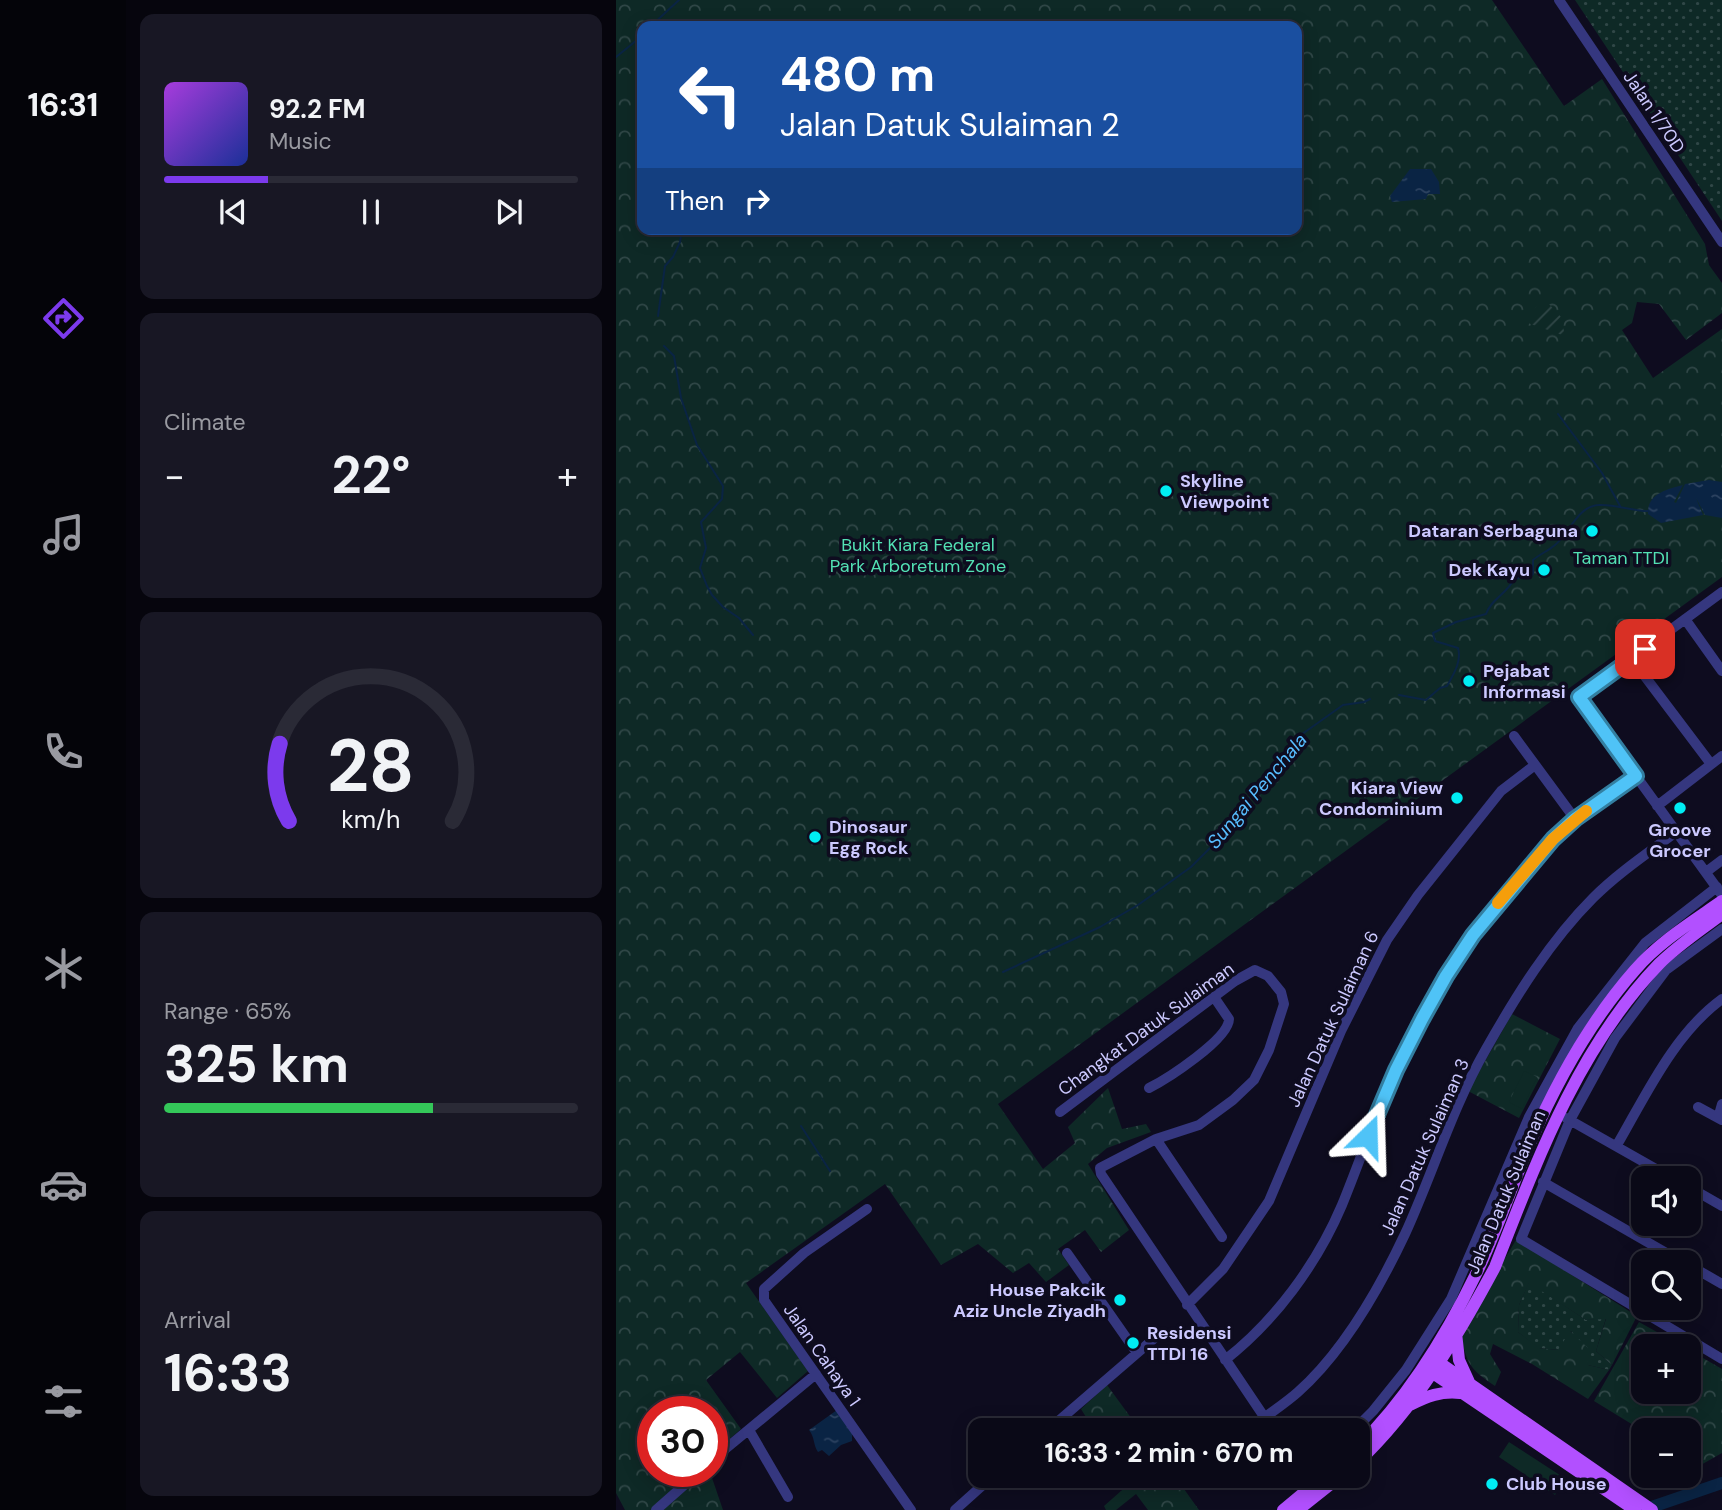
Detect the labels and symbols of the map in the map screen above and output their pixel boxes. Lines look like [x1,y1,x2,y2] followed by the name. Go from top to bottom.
[1618,66,1690,158] street label: Jalan 1/70D
[1180,469,1269,514] place label: Skyline Viewpoint
[1158,483,1174,499] marker: Skyline Viewpoint
[1408,519,1578,543] place label: Dataran Serbaguna
[1584,523,1600,539] marker: Dataran Serbaguna
[830,533,1006,578] park label: Bukit Kiara Federal Park Arboretum Zone
[1573,546,1669,570] park label: Taman TTDI
[1449,558,1530,582] place label: Dek Kayu
[1536,562,1552,578] marker: Dek Kayu
[1615,619,1675,679] pin
[1483,659,1566,704] place label: Pejabat Informasi
[1461,673,1477,689] marker: Pejabat Informasi
[1201,728,1313,854] water label: Sungai Penchala
[1319,776,1443,821] place label: Kiara View Condominium
[1449,790,1465,806] marker: Kiara View Condominium
[1672,800,1688,816] marker: Groove Grocer
[829,815,909,860] place label: Dinosaur Egg Rock
[1648,818,1712,863] place label: Groove Grocer
[807,829,823,845] marker: Dinosaur Egg Rock
[1282,927,1384,1111] street label: Jalan Datuk Sulaiman 6
[1053,957,1239,1101] street label: Changkat Datuk Sulaiman
[1375,1055,1475,1239] street label: Jalan Datuk Sulaiman 3
[1331,1099,1405,1173] position arrow
[1461,1106,1551,1278] street label: Jalan Datuk Sulaiman
[953,1278,1107,1323] place label: House Pakcik Aziz Uncle Ziyadh
[1112,1292,1128,1308] marker: House Pakcik Aziz Uncle Ziyadh
[778,1299,866,1411] street label: Jalan Cahaya 1
[1147,1321,1231,1366] place label: Residensi TTDI 16
[1125,1335,1141,1351] marker: Residensi TTDI 16
[637,1396,728,1487] speed limit sign: 30
[1506,1472,1607,1496] place label: Club House
[1484,1476,1500,1492] marker: Club House

